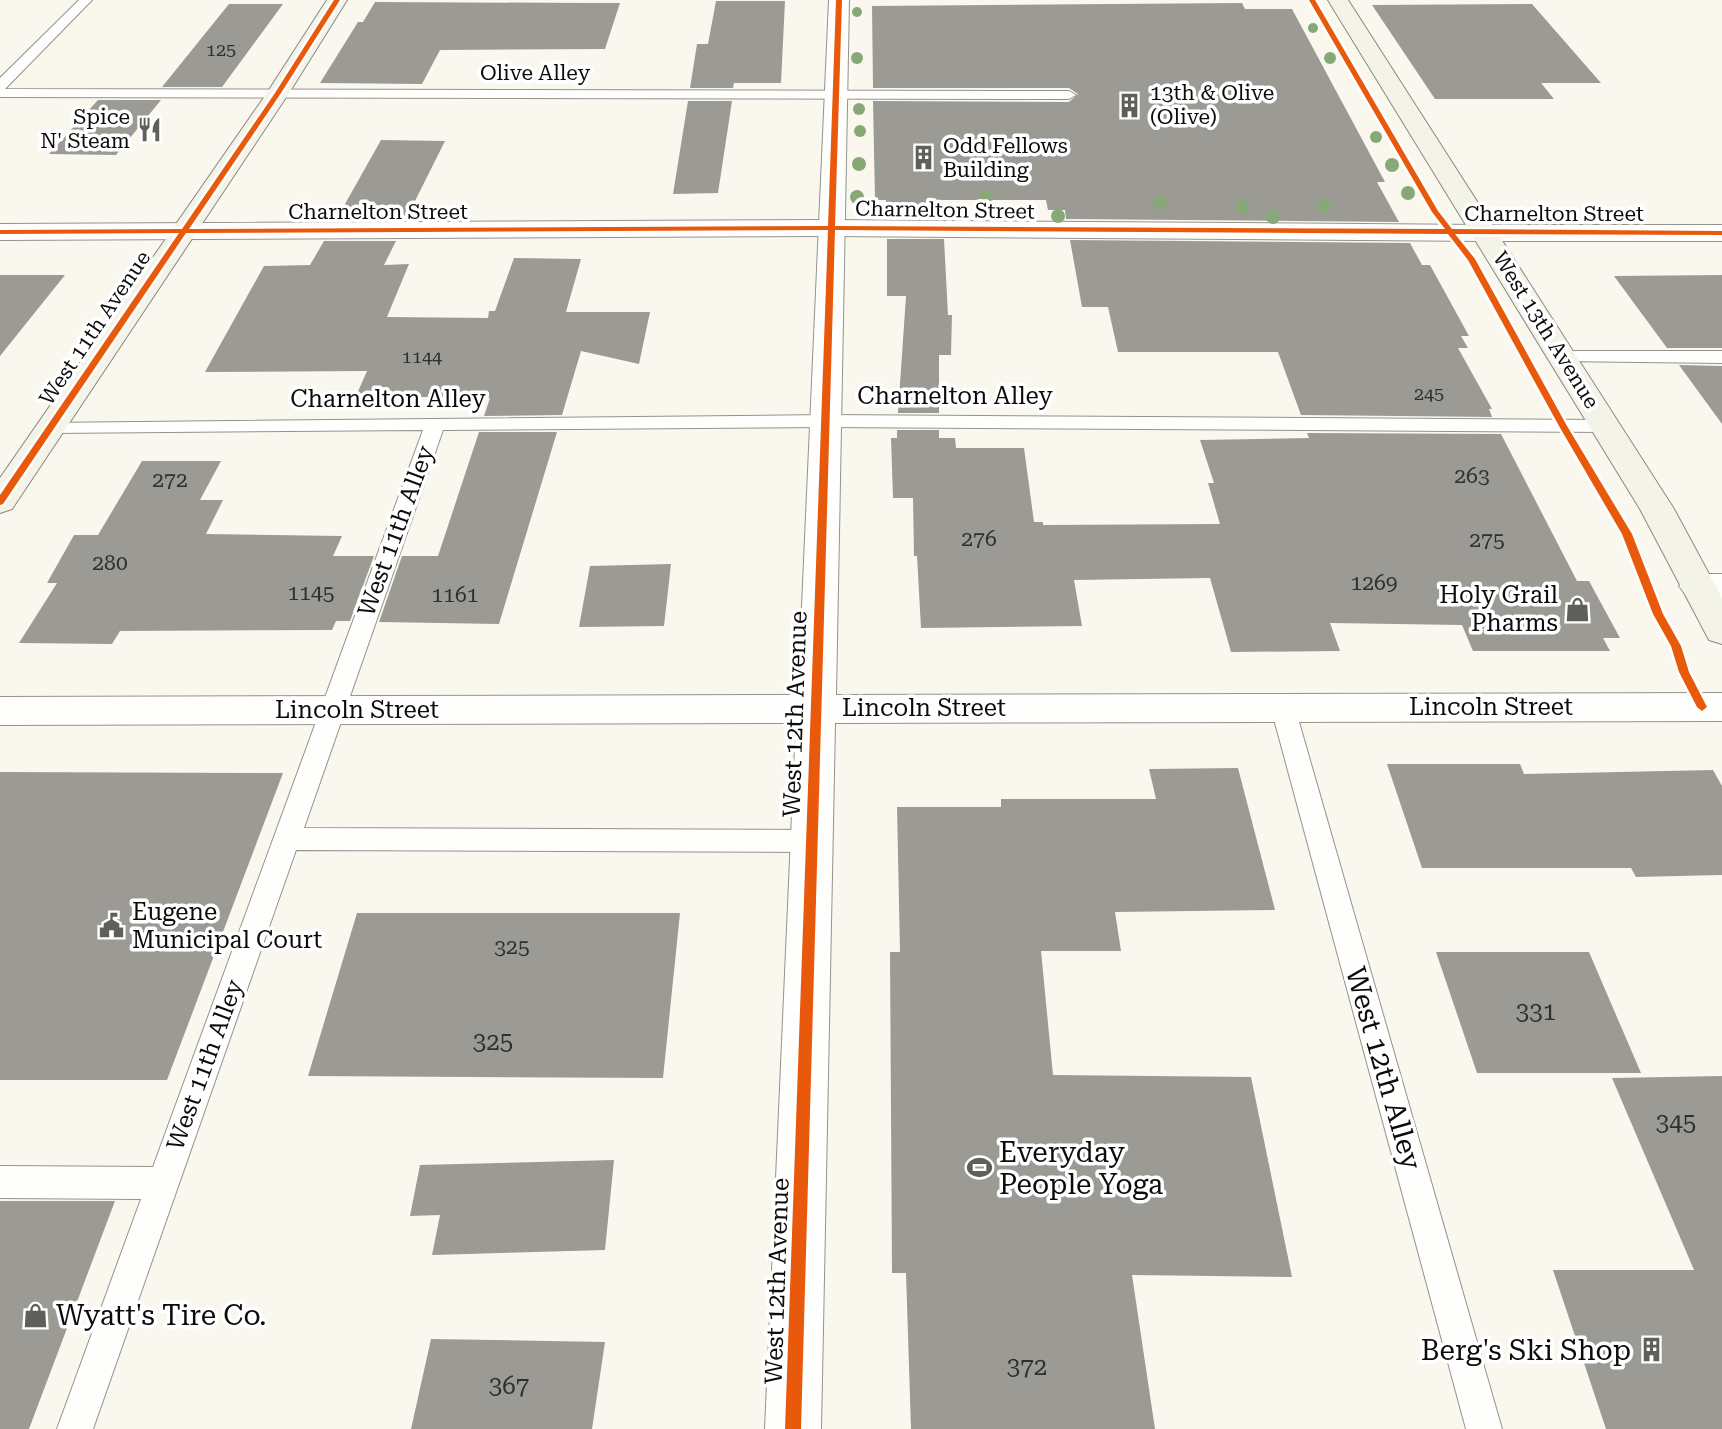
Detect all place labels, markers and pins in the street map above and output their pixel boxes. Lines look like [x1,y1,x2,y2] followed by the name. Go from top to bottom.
[1150,81,1274,129] place label: 13th & Olive (Olive)
[1116,91,1144,119] building icon: 13th & Olive (Olive)
[40,105,130,153] place label: Spice N' Steam
[136,115,164,143] restaurant icon: Spice N' Steam
[943,134,1068,182] place label: Odd Fellows Building
[909,144,937,172] building icon: Odd Fellows Building
[1439,581,1558,637] place label: Holy Grail Pharms
[1564,595,1592,623] shop icon: Holy Grail Pharms
[132,898,322,954] place label: Eugene Municipal Court
[98,912,126,940] public building icon: Eugene Municipal Court
[999,1136,1163,1201] place label: Everyday People Yoga
[965,1154,993,1182] sports icon: Everyday People Yoga
[56,1299,266,1332] place label: Wyatt's Tire Co.
[22,1301,50,1329] shop icon: Wyatt's Tire Co.
[1421,1334,1631,1367] place label: Berg's Ski Shop
[1637,1336,1665,1364] building icon: Berg's Ski Shop

